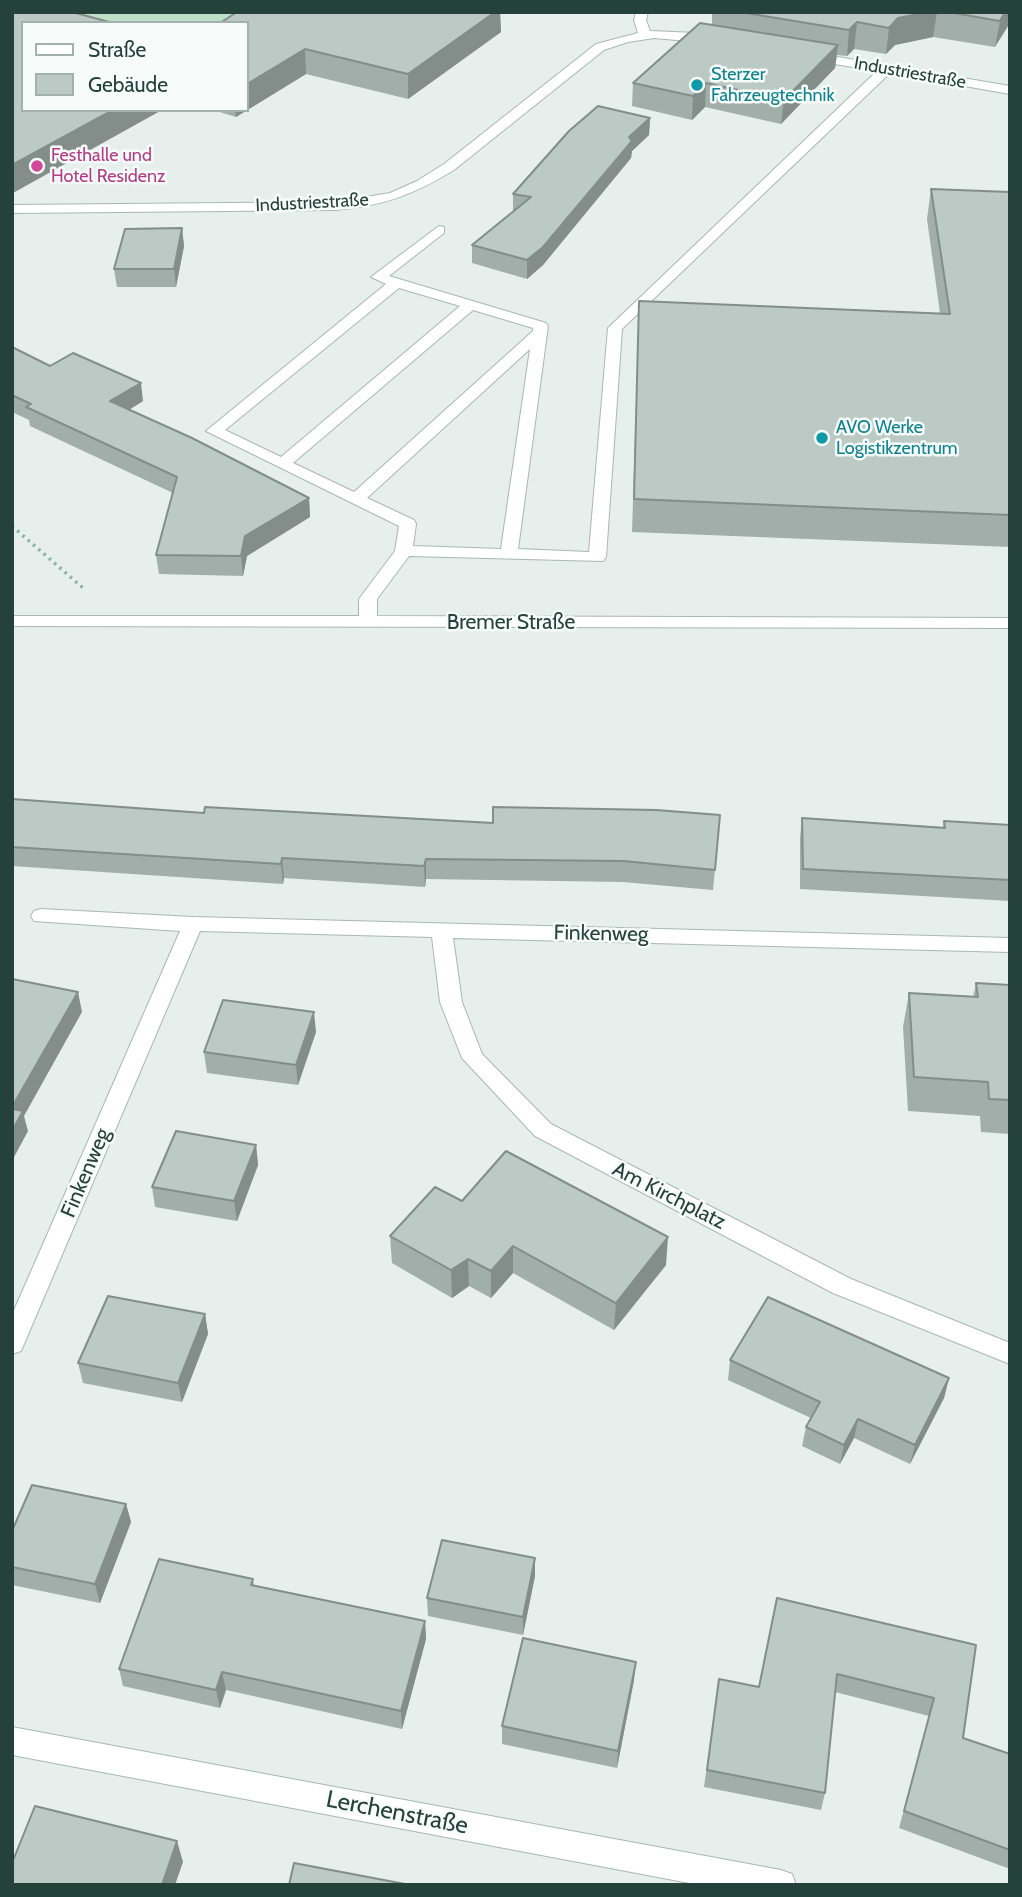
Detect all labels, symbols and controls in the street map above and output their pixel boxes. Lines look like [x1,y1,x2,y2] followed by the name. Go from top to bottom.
[21,21,248,112] legend
[88,37,146,62] text: Straße
[852,53,968,93] street label: Industriestraße
[711,64,834,106] place label: Sterzer Fahrzeugtechnik
[88,72,168,97] text: Gebäude
[689,77,705,93] marker: Sterzer Fahrzeugtechnik
[51,145,165,188] place label: Festhalle und Hotel Residenz
[29,158,45,174] marker: Festhalle und Hotel Residenz
[255,189,369,217] street label: Industriestraße
[836,417,958,460] place label: AVO Werke Logistikzentrum
[814,430,830,446] marker: AVO Werke Logistikzentrum
[447,610,575,636] street label: Bremer Straße
[553,921,649,947] street label: Finkenweg
[56,1125,116,1221] street label: Finkenweg
[608,1157,730,1235] street label: Am Kirchplatz
[324,1785,470,1841] street label: Lerchenstraße

